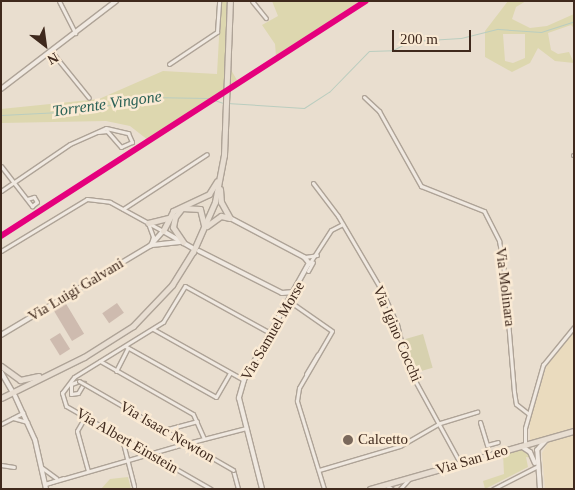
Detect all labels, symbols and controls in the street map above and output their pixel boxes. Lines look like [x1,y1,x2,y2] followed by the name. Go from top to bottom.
[20,20,70,70] north arrow
[395,20,474,52] scale bar
[400,31,438,47] text: 200 m
[45,49,61,67] text: N
[51,87,163,121] water label: Torrente Vingone
[491,246,519,328] street label: Via Molinara
[25,254,127,326] street label: Via Luigi Galvani
[237,278,309,384] street label: Via Samuel Morse
[369,283,425,385] street label: Via Igino Cocchi
[116,398,218,466] street label: Via Isaac Newton
[72,404,182,478] street label: Via Albert Einstein
[358,431,408,449] place label: Calcetto
[342,434,354,446] marker: Calcetto
[434,441,510,479] street label: Via San Leo

